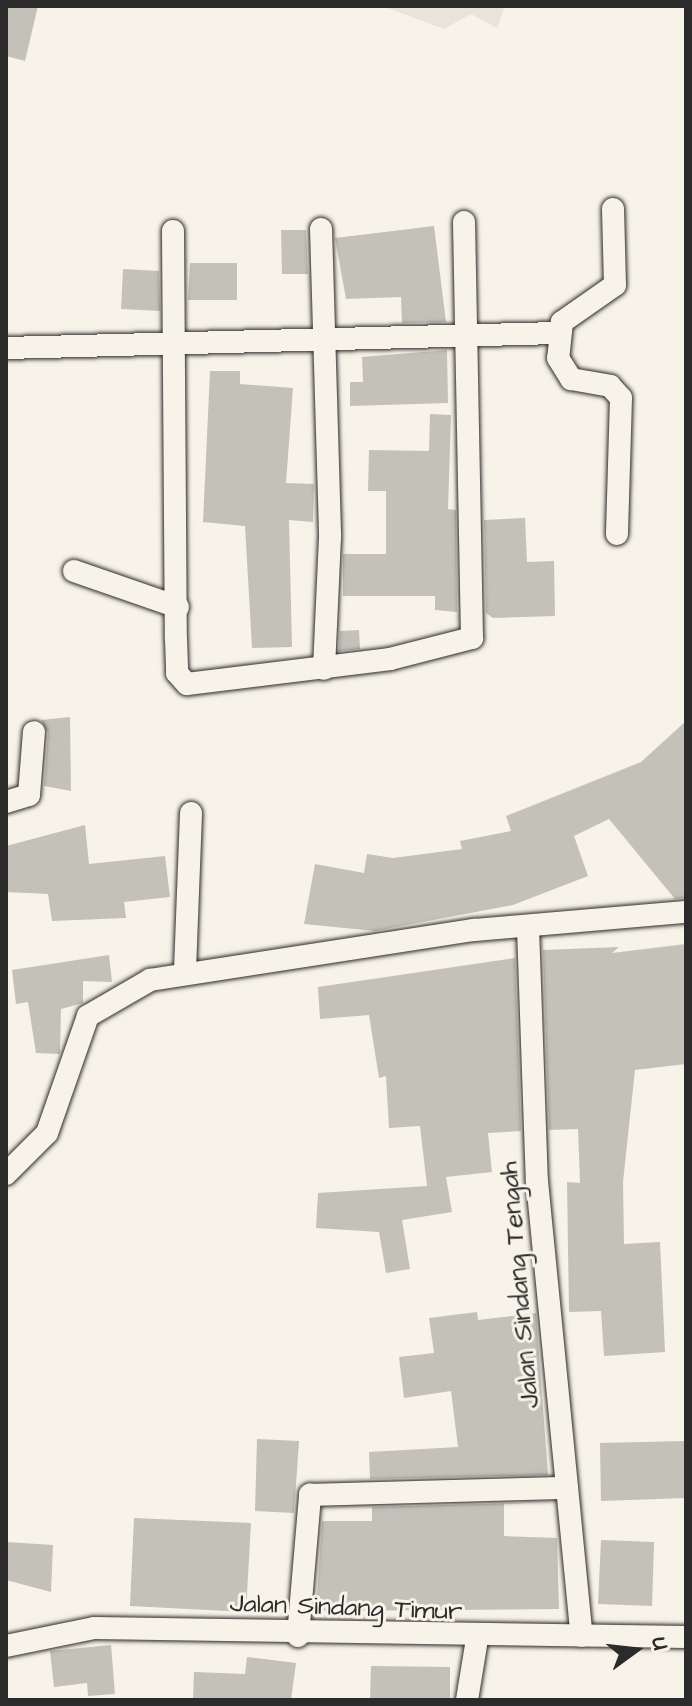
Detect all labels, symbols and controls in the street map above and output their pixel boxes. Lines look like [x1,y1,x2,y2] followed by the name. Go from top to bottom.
[494,1160,546,1410] street label: Jalan Sindang Tengah
[229,1588,463,1628] street label: Jalan Sindang Timur
[596,1610,676,1690] north arrow
[643,1634,676,1654] text: U

